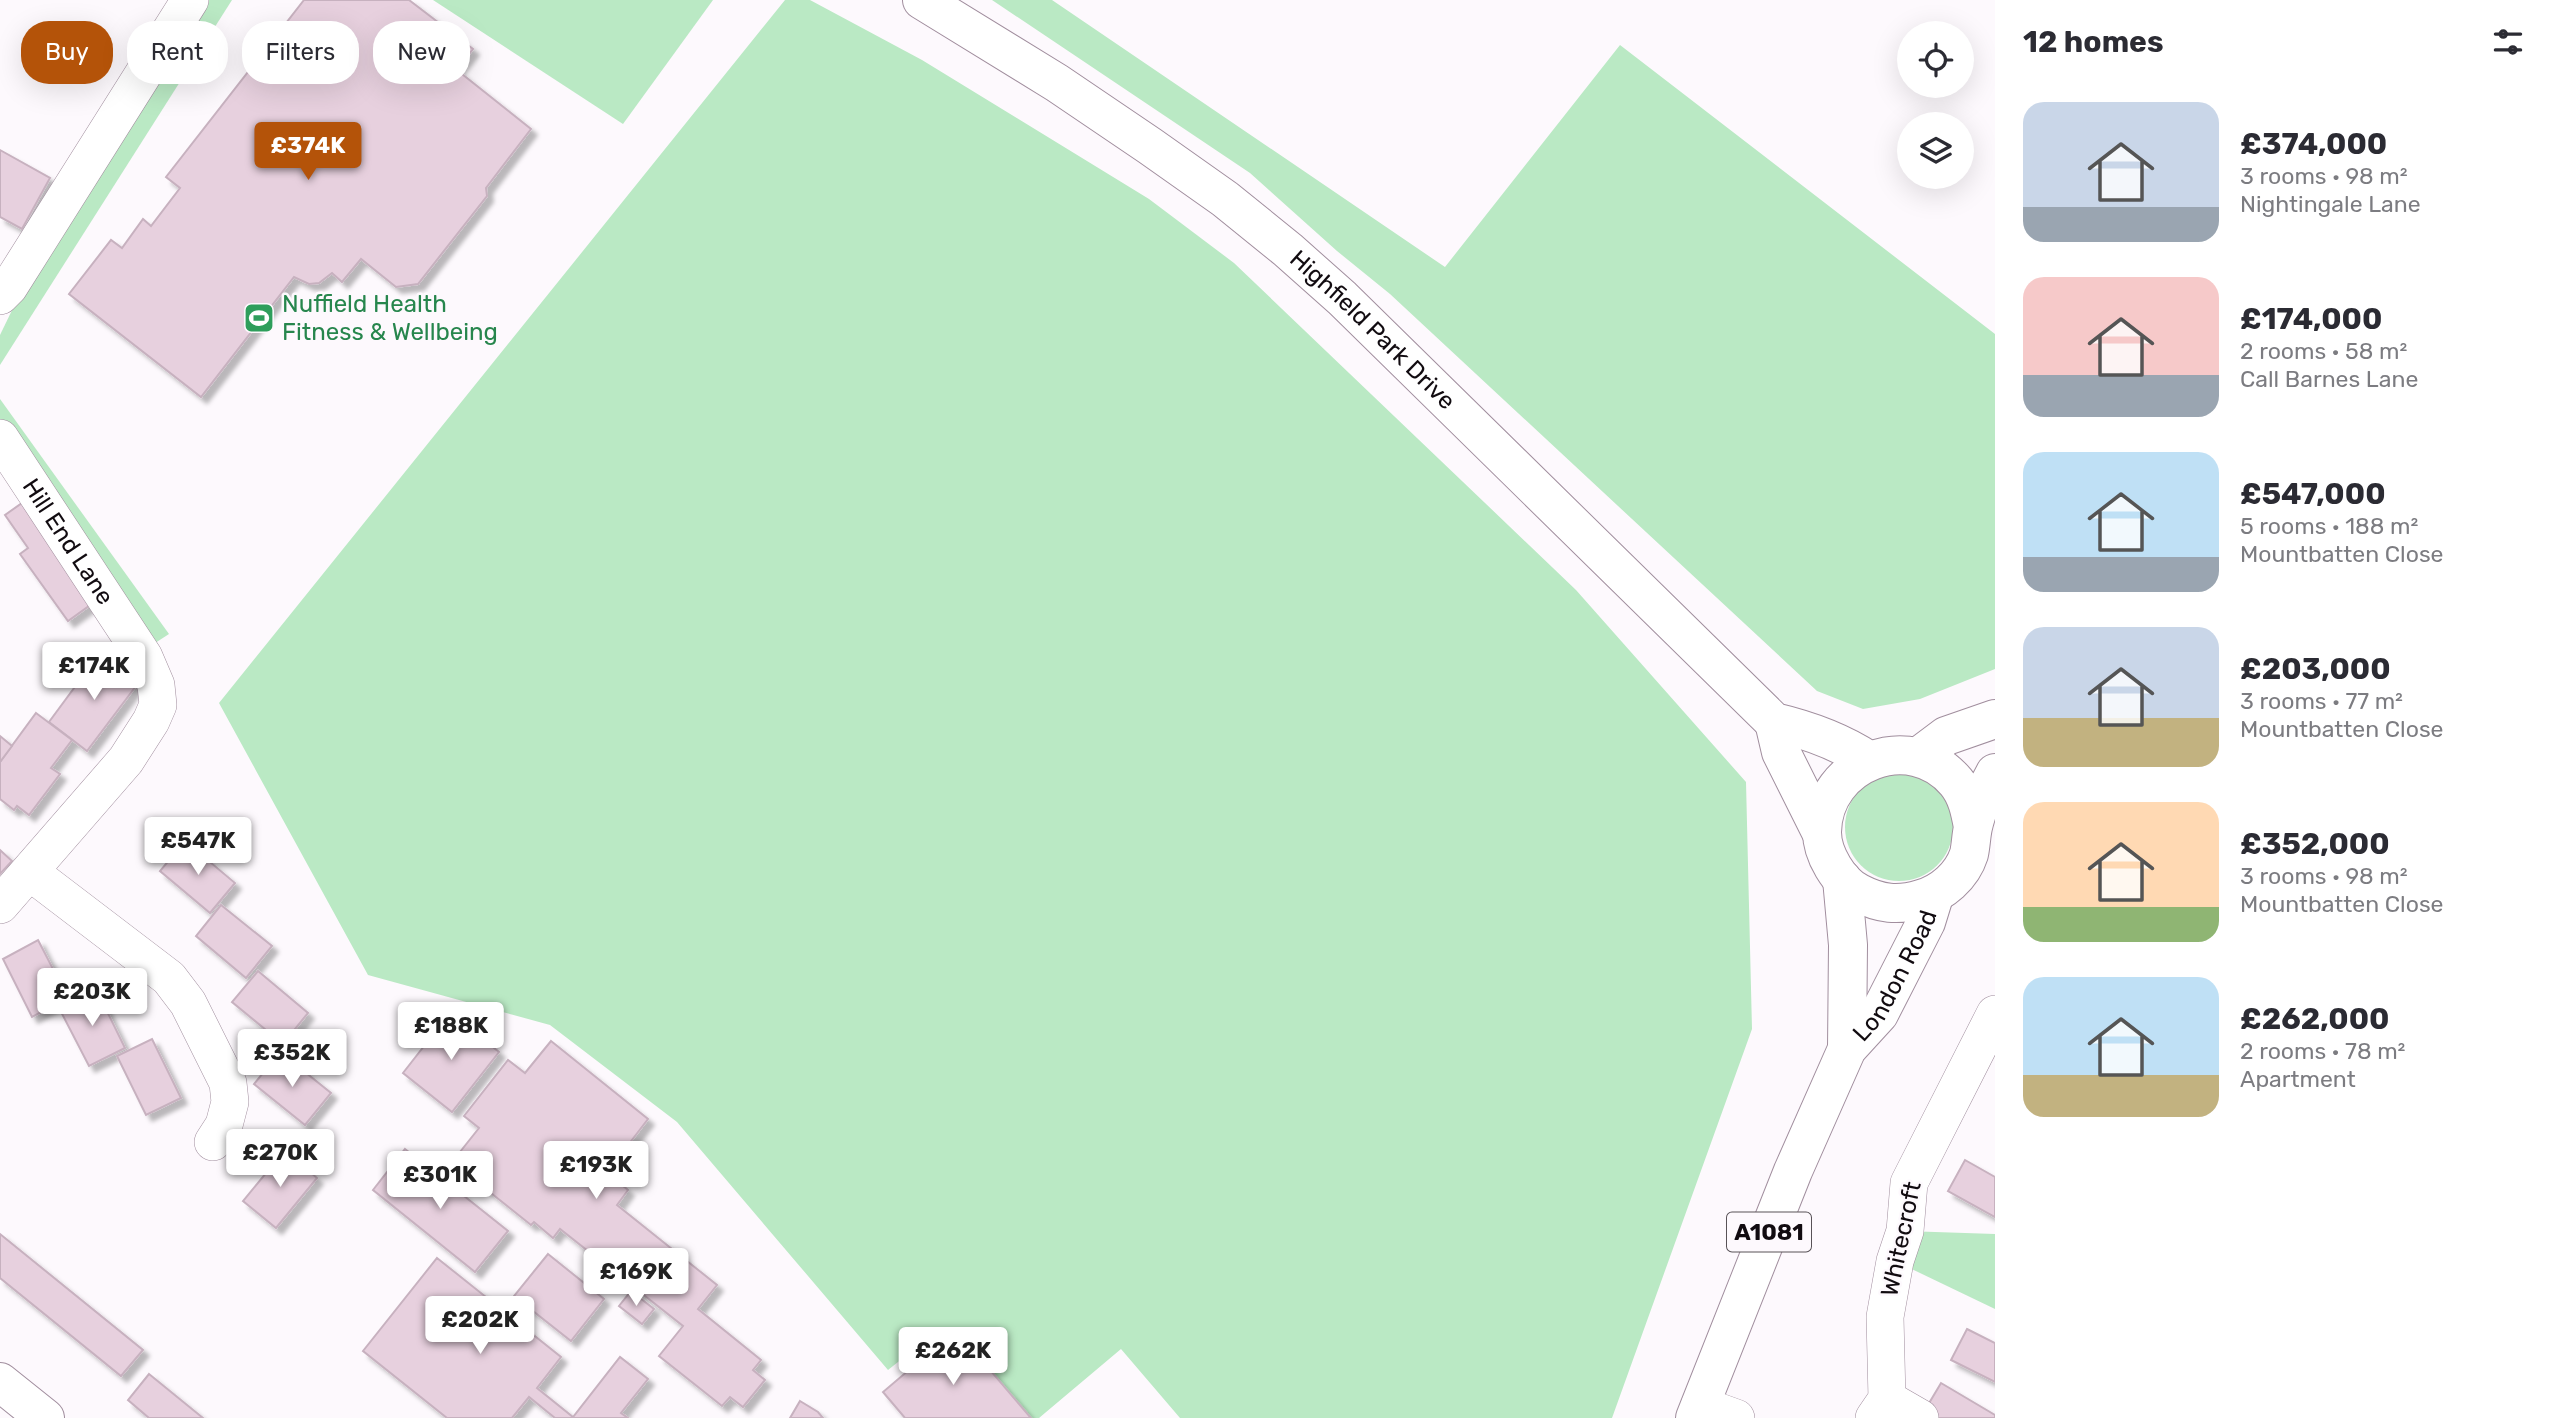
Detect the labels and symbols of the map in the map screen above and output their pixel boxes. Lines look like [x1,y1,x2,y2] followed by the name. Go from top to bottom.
[259,122,357,182] pin: £374K
[1284,244,1461,415] street label: Highfield Park Drive
[282,290,498,346] place label: Nuffield Health Fitness & Wellbeing
[242,301,276,335] sports icon: Nuffield Health Fitness & Wellbeing
[17,474,120,610] street label: Hill End Lane
[45,642,143,702] pin: £174K
[149,818,247,877] pin: £547K
[1847,907,1943,1047] street label: London Road
[43,968,141,1028] pin: £203K
[402,1002,500,1062] pin: £188K
[243,1030,341,1089] pin: £352K
[231,1130,329,1189] pin: £270K
[547,1142,645,1201] pin: £193K
[391,1152,489,1211] pin: £301K
[1875,1179,1927,1299] street label: Whitecroft
[1727,1212,1811,1252] road number: A1081
[587,1248,685,1308] pin: £169K
[431,1296,529,1356] pin: £202K
[904,1328,1002,1387] pin: £262K

